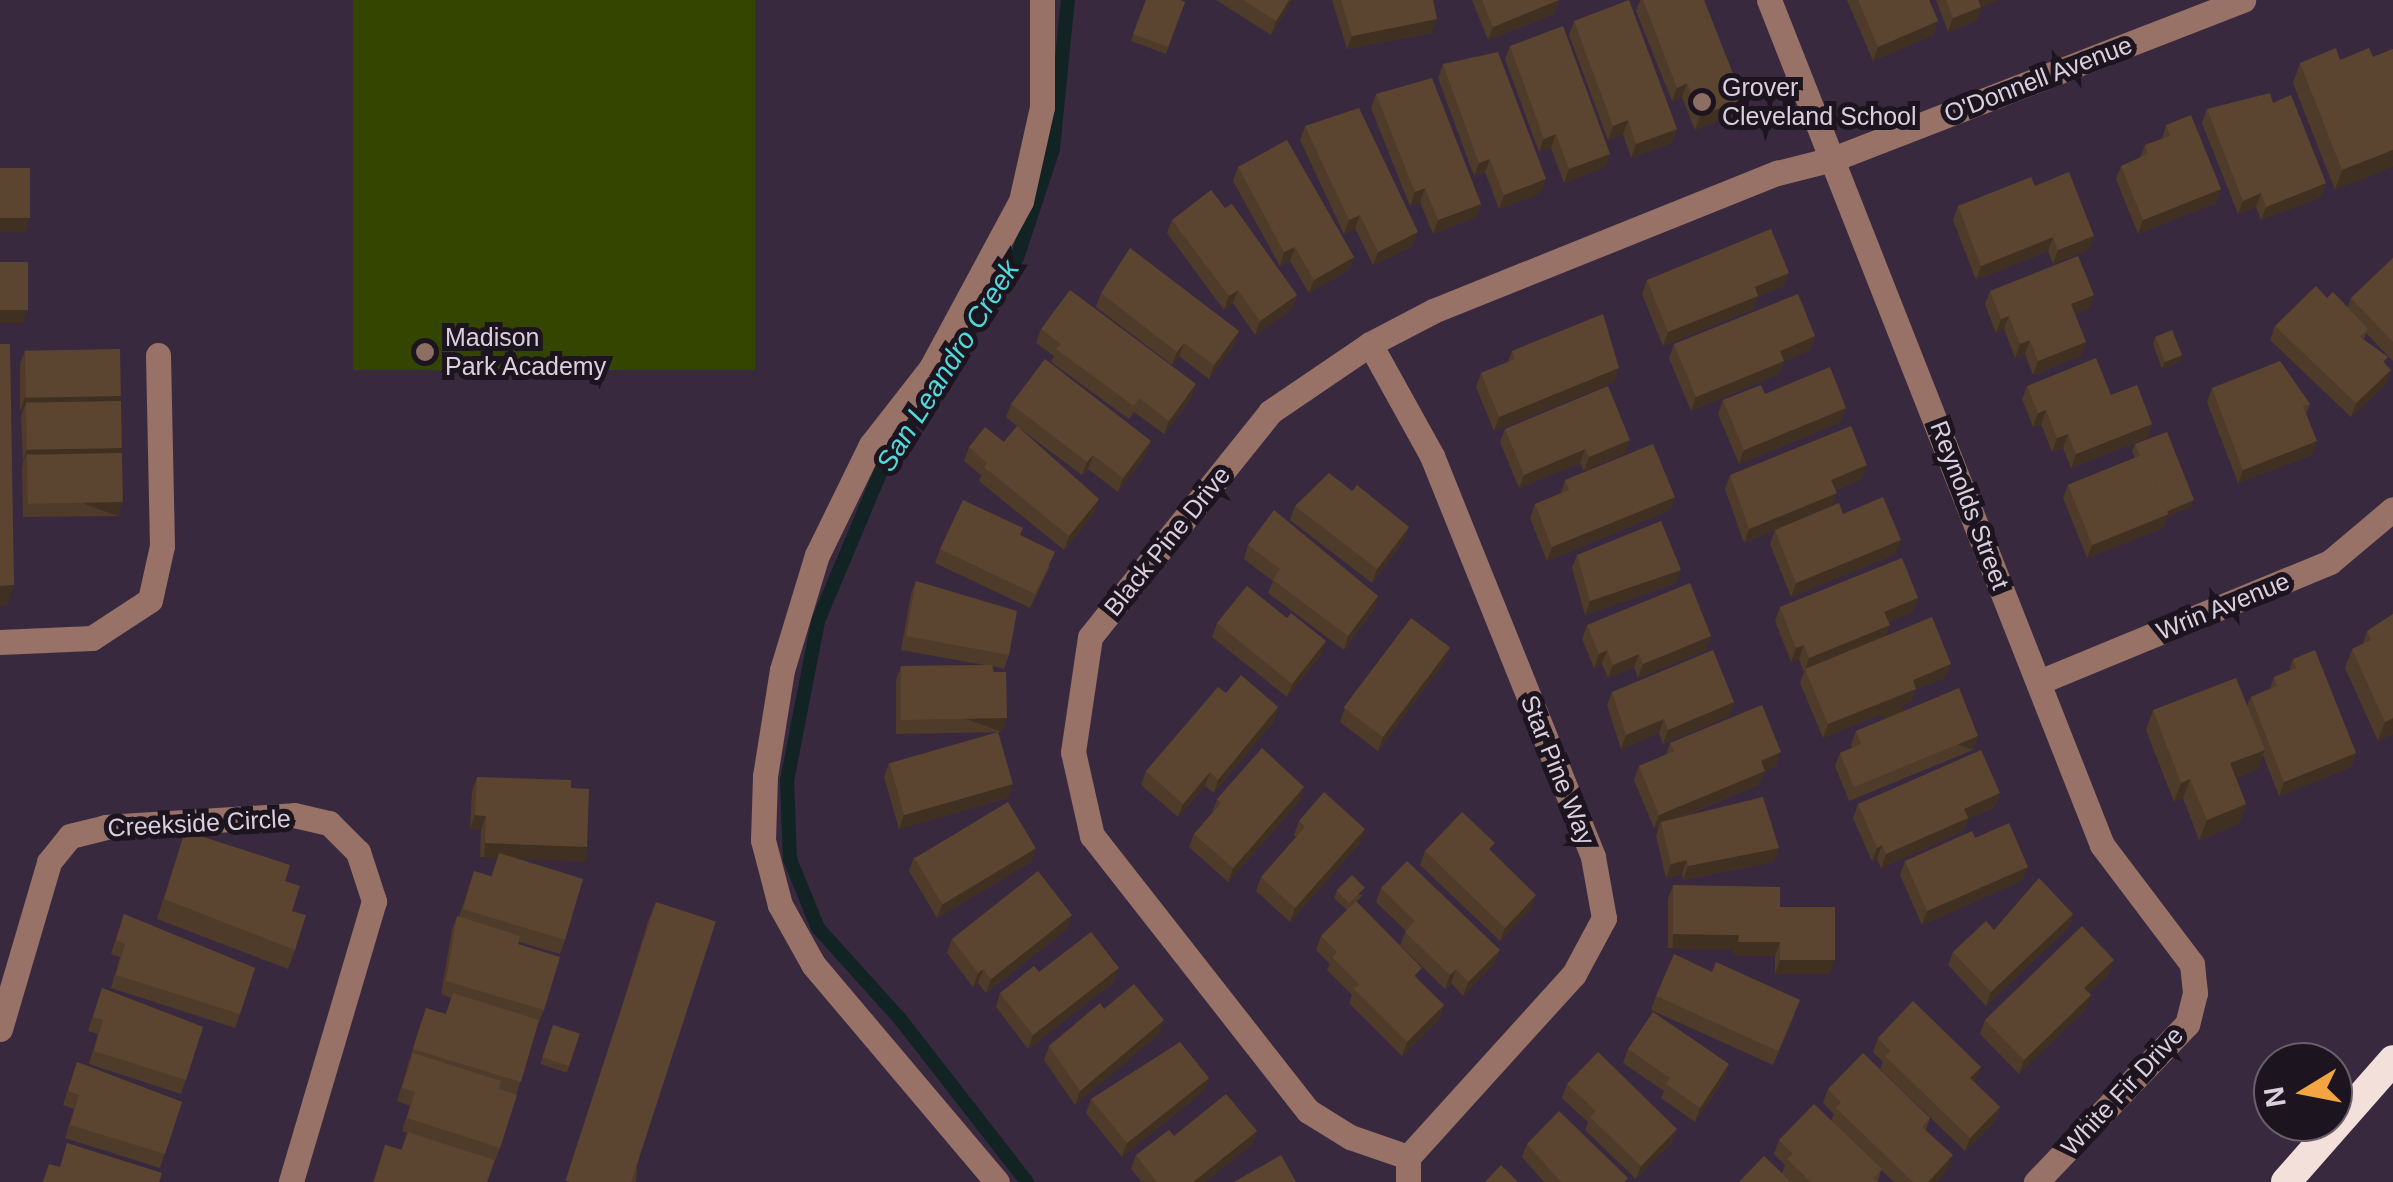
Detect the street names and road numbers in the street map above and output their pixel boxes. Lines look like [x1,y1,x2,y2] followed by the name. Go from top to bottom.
[1939,29,2137,129] street label: O'Donnell Avenue
[1924,417,2016,593] street label: Reynolds Street
[1098,460,1236,622] street label: Black Pine Drive
[2151,565,2295,647] street label: Wrin Avenue
[1514,691,1602,849] street label: Star Pine Way
[107,803,291,843] street label: Creekside Circle
[2055,1020,2189,1162] street label: White Fir Drive

